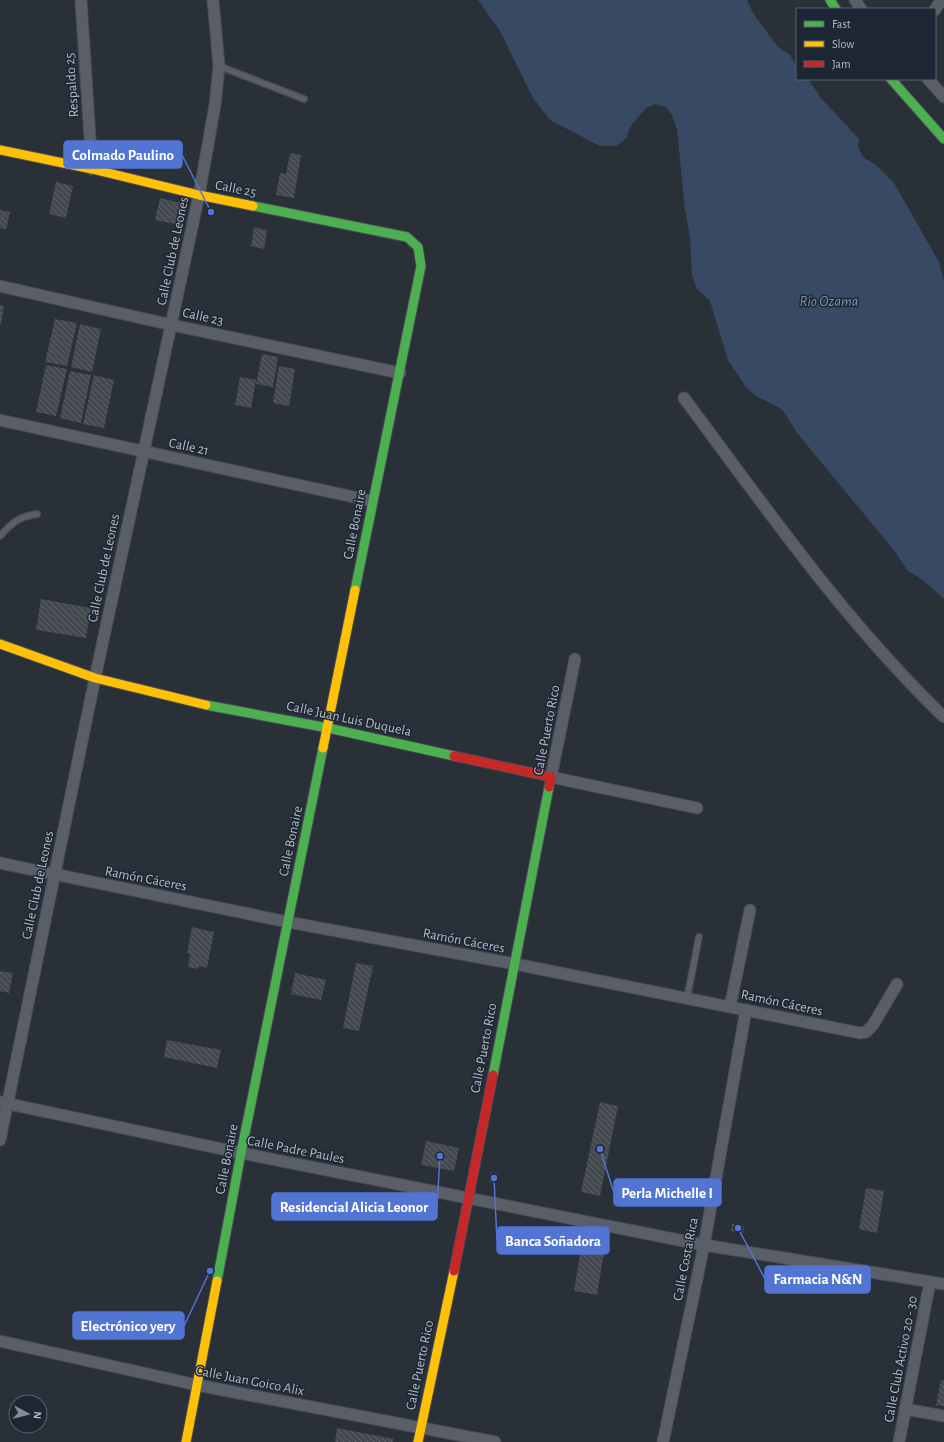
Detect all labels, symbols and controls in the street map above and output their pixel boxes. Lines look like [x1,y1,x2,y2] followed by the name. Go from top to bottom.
[796,8,936,80] legend
[832,18,851,30] text: Fast
[832,38,854,50] text: Slow
[63,52,81,118] street label: Respaldo 25
[832,58,851,70] text: Jam
[64,141,182,168] callout: Colmado Paulino
[72,148,174,163] text: Colmado Paulino
[214,178,258,200] street label: Calle 25
[155,196,191,307] street label: Calle Club de Leones
[800,294,858,309] water label: Río Ozama
[181,306,225,328] street label: Calle 23
[167,436,210,458] street label: Calle 21
[341,488,369,561] street label: Calle Bonaire
[86,513,122,624] street label: Calle Club de Leones
[531,684,563,776] street label: Calle Puerto Rico
[285,699,413,739] street label: Calle Juan Luis Duquela
[277,805,305,878] street label: Calle Bonaire
[20,830,56,941] street label: Calle Club de Leones
[104,864,188,894] street label: Ramón Cáceres
[422,926,506,956] street label: Ramón Cáceres
[740,988,824,1018] street label: Ramón Cáceres
[468,1002,500,1094] street label: Calle Puerto Rico
[213,1123,241,1196] street label: Calle Bonaire
[246,1134,346,1166] street label: Calle Padre Paules
[614,1179,721,1206] callout: Perla Michelle I
[621,1186,713,1201] text: Perla Michelle I
[272,1193,437,1220] callout: Residencial Alicia Leonor
[280,1200,429,1215] text: Residencial Alicia Leonor
[671,1216,701,1302] street label: Calle Costa Rica
[497,1227,609,1254] callout: Banca Soñadora
[505,1234,601,1249] text: Banca Soñadora
[765,1266,870,1293] callout: Farmacia N&N
[774,1272,862,1287] text: Farmacia N&N
[882,1295,920,1424] street label: Calle Club Activo 20 - 30
[73,1312,184,1339] callout: Electrónico yery
[80,1319,176,1334] text: Electrónico yery
[404,1319,436,1411] street label: Calle Puerto Rico
[194,1364,305,1398] street label: Calle Juan Goico Alix
[8,1394,48,1434] north arrow
[32,1411,43,1420] text: N

